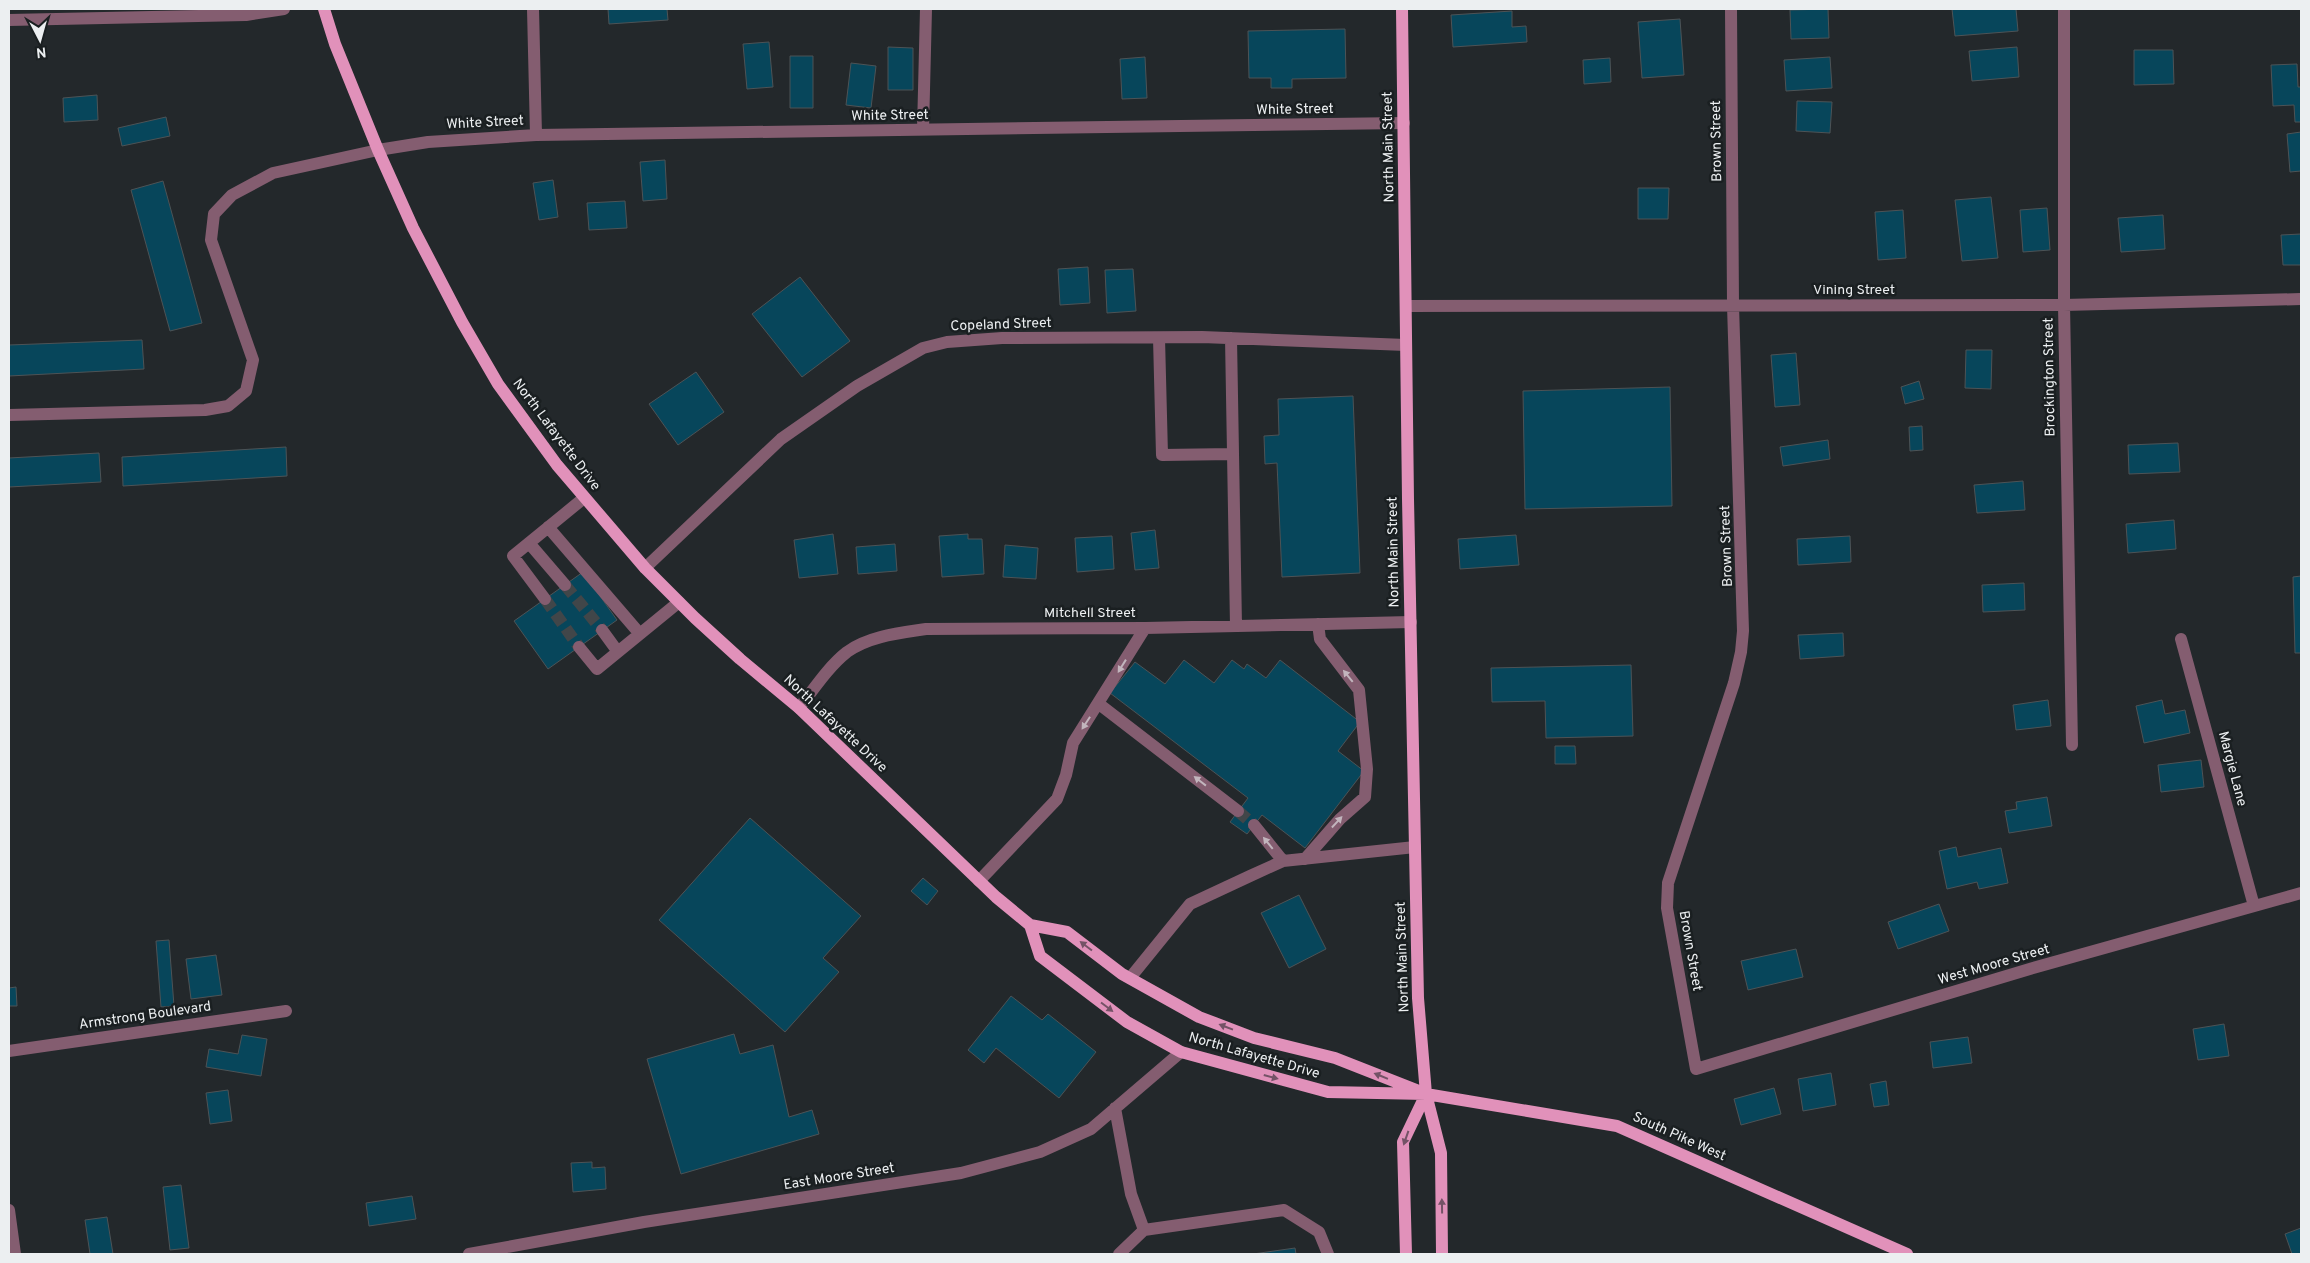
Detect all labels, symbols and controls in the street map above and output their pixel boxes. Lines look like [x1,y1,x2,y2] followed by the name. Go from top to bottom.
[15,15,65,65] north arrow
[35,42,47,60] text: N
[1380,91,1398,203] street label: North Main Street
[1708,100,1726,182] street label: Brown Street
[1256,101,1334,119] street label: White Street
[851,107,929,125] street label: White Street
[446,112,524,134] street label: White Street
[1813,282,1895,299] street label: Vining Street
[950,315,1052,335] street label: Copeland Street
[2040,317,2060,437] street label: Brockington Street
[508,376,604,494] street label: North Lafayette Drive
[1385,496,1403,608] street label: North Main Street
[1717,505,1737,587] street label: Brown Street
[1044,605,1136,622] street label: Mitchell Street
[1117,659,1127,672] one-way arrow
[1342,670,1353,683] one-way arrow
[780,672,890,776] street label: North Lafayette Drive
[1081,717,1090,730] one-way arrow
[2214,730,2250,808] street label: Margie Lane
[1194,775,1207,786] one-way arrow
[1331,816,1343,828] one-way arrow
[1263,837,1274,850] one-way arrow
[1393,901,1413,1013] street label: North Main Street
[1675,909,1705,993] street label: Brown Street
[1080,941,1093,952] one-way arrow
[1936,941,2052,989] street label: West Moore Street
[78,998,212,1034] street label: Armstrong Boulevard
[1100,1002,1114,1012] one-way arrow
[1218,1023,1233,1031] one-way arrow
[1186,1029,1322,1083] street label: North Lafayette Drive
[1373,1072,1388,1080] one-way arrow
[1263,1073,1278,1081] one-way arrow
[1630,1109,1728,1165] street label: South Pike West
[1402,1131,1410,1146] one-way arrow
[782,1160,896,1194] street label: East Moore Street
[1438,1197,1446,1213] one-way arrow

